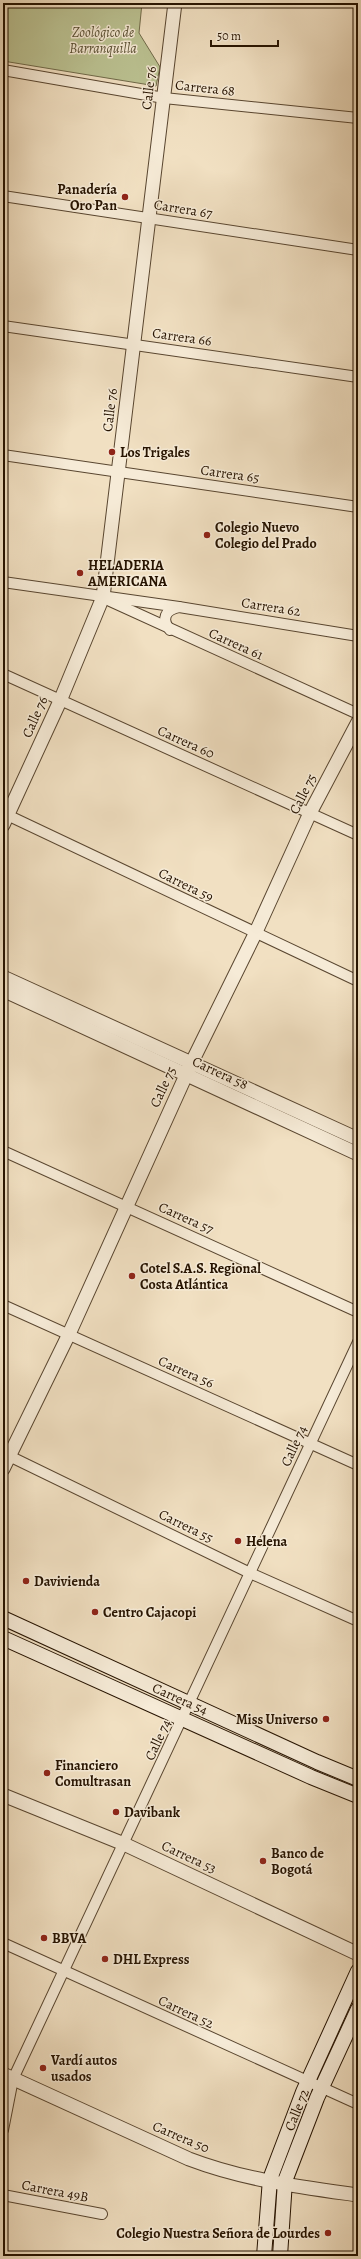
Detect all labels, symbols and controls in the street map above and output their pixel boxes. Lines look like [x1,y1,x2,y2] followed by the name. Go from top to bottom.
[211,22,278,48] scale bar
[69,23,137,58] park label: Zoológico de Barranquilla
[217,28,241,44] text: 50 m
[137,65,161,111] street label: Calle 76
[174,75,236,101] street label: Carrera 68
[57,180,117,215] place label: Panadería Oro Pan
[120,192,130,202] marker: Panadería Oro Pan
[152,195,214,223] street label: Carrera 67
[151,323,213,351] street label: Carrera 66
[98,387,122,433] street label: Calle 76
[120,443,190,462] place label: Los Trigales
[107,447,117,457] marker: Los Trigales
[199,460,261,488] street label: Carrera 65
[215,518,317,553] place label: Colegio Nuevo Colegio del Prado
[202,530,212,540] marker: Colegio Nuevo Colegio del Prado
[87,556,167,591] place label: HELADERIA AMERICANA
[75,568,85,578] marker: HELADERIA AMERICANA
[240,593,302,621] street label: Carrera 62
[206,624,267,665] street label: Carrera 61
[17,693,53,741] street label: Calle 76
[154,721,218,763] street label: Carrera 60
[285,770,321,818] street label: Calle 75
[155,864,217,906] street label: Carrera 59
[189,1052,251,1094] street label: Carrera 58
[145,1063,181,1111] street label: Calle 75
[155,1197,217,1239] street label: Carrera 57
[140,1259,261,1294] place label: Cotel S.A.S. Regional Costa Atlántica
[127,1271,137,1281] marker: Cotel S.A.S. Regional Costa Atlántica
[155,1351,217,1393] street label: Carrera 56
[276,1422,312,1470] street label: Calle 74
[155,1505,217,1547] street label: Carrera 55
[246,1532,288,1551] place label: Helena
[233,1536,243,1546] marker: Helena
[34,1572,100,1591] place label: Davivienda
[21,1576,31,1586] marker: Davivienda
[103,1603,196,1622] place label: Centro Cajacopi
[90,1607,100,1617] marker: Centro Cajacopi
[149,1678,211,1720] street label: Carrera 54
[236,1710,318,1729] place label: Miss Universo
[321,1714,331,1724] marker: Miss Universo
[140,1716,176,1764] street label: Calle 74
[55,1756,131,1791] place label: Financiero Comultrasan
[42,1768,52,1778] marker: Financiero Comultrasan
[124,1803,181,1822] place label: Davibank
[111,1807,121,1817] marker: Davibank
[158,1836,220,1878] street label: Carrera 53
[271,1844,324,1879] place label: Banco de Bogotá
[258,1856,268,1866] marker: Banco de Bogotá
[52,1929,87,1948] place label: BBVA
[39,1933,49,1943] marker: BBVA
[113,1950,190,1969] place label: DHL Express
[100,1954,110,1964] marker: DHL Express
[155,1991,217,2033] street label: Carrera 52
[50,2051,117,2086] place label: Vardí autos usados
[38,2063,48,2073] marker: Vardí autos usados
[280,2086,314,2134] street label: Calle 72
[150,2117,212,2157] street label: Carrera 50
[20,2175,90,2207] street label: Carrera 49B
[116,2224,320,2243] place label: Colegio Nuestra Señora de Lourdes
[323,2228,333,2238] marker: Colegio Nuestra Señora de Lourdes

